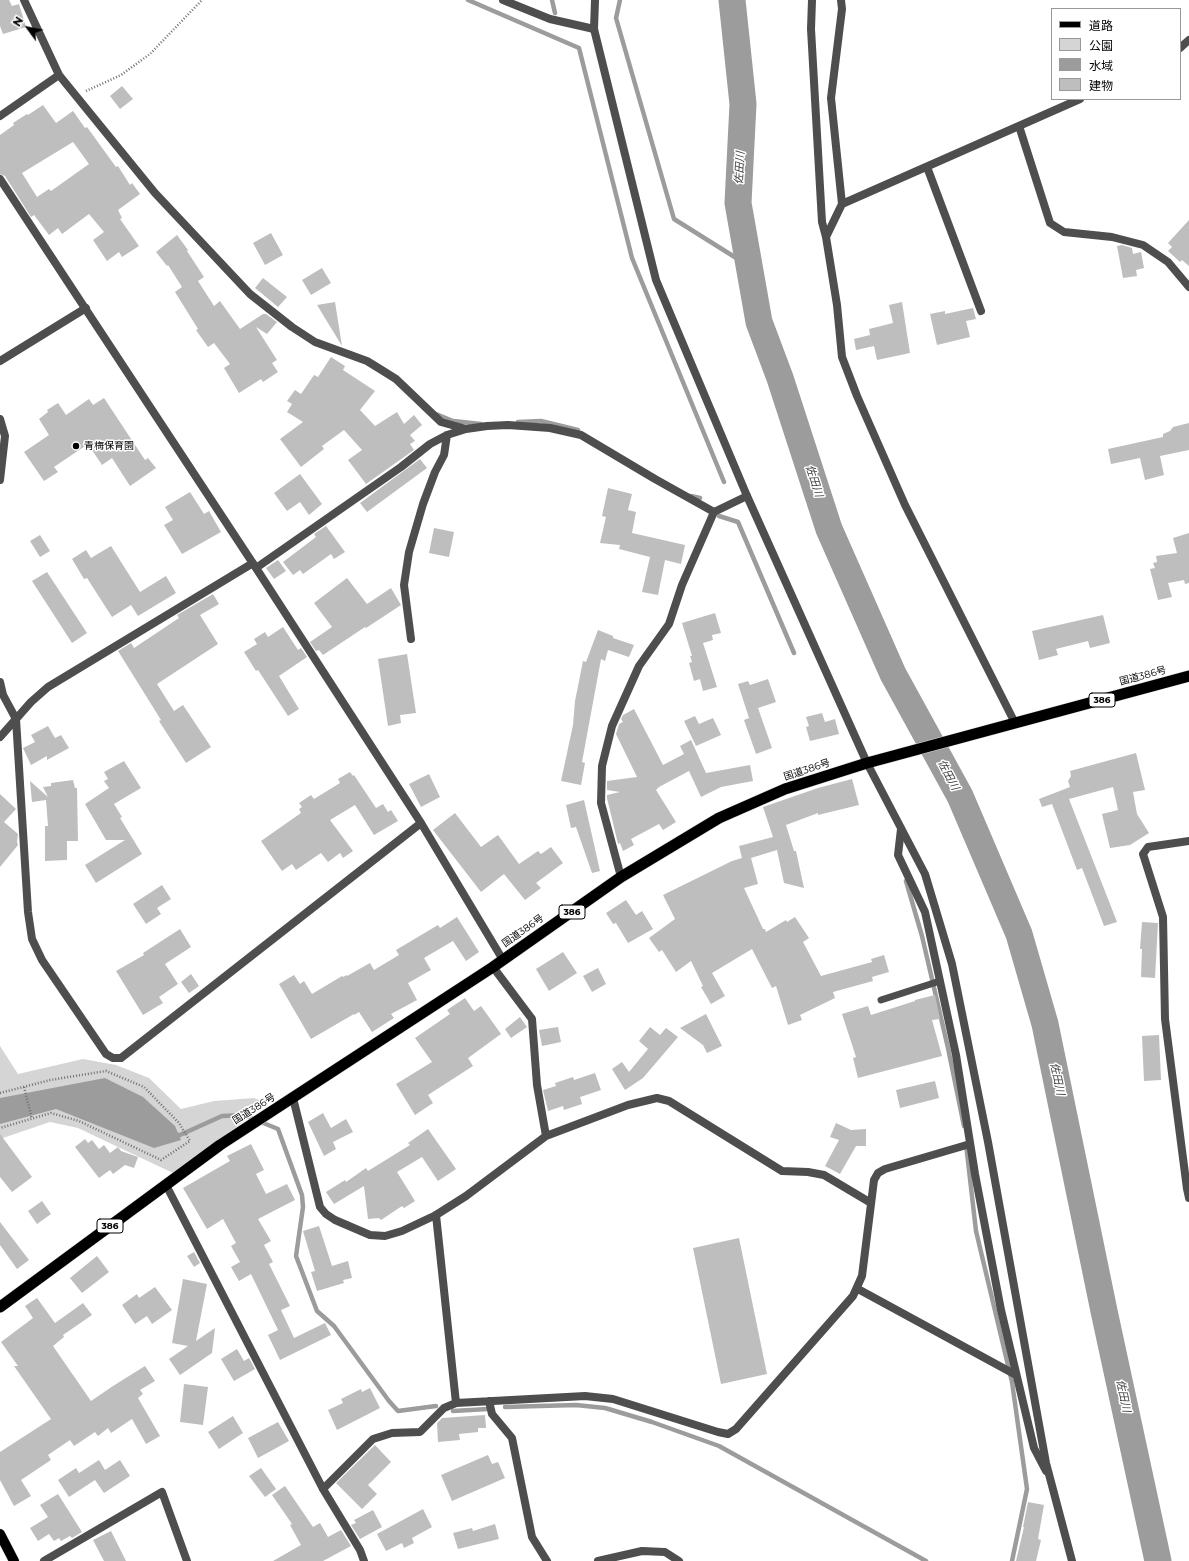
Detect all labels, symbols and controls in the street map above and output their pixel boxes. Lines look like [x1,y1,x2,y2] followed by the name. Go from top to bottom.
[8,8,48,48] north arrow
[1051,8,1181,100] legend
[10,14,26,29] text: N
[1089,18,1113,33] text: 道路
[1089,38,1113,53] text: 公園
[1089,58,1113,73] text: 水域
[1089,78,1113,93] text: 建物
[733,151,747,185] water label: 佐田川
[84,440,134,452] place label: 青梅保育園
[71,441,81,451] marker: 青梅保育園
[803,463,825,499] water label: 佐田川
[1118,664,1168,688] street label: 国道386号
[1089,693,1115,707] road number: 386
[782,757,832,783] street label: 国道386号
[934,757,962,793] water label: 佐田川
[559,905,585,919] road number: 386
[500,912,546,950] street label: 国道386号
[1047,1061,1067,1097] water label: 佐田川
[230,1091,278,1127] street label: 国道386号
[97,1219,123,1233] road number: 386
[1113,1378,1133,1414] water label: 佐田川

